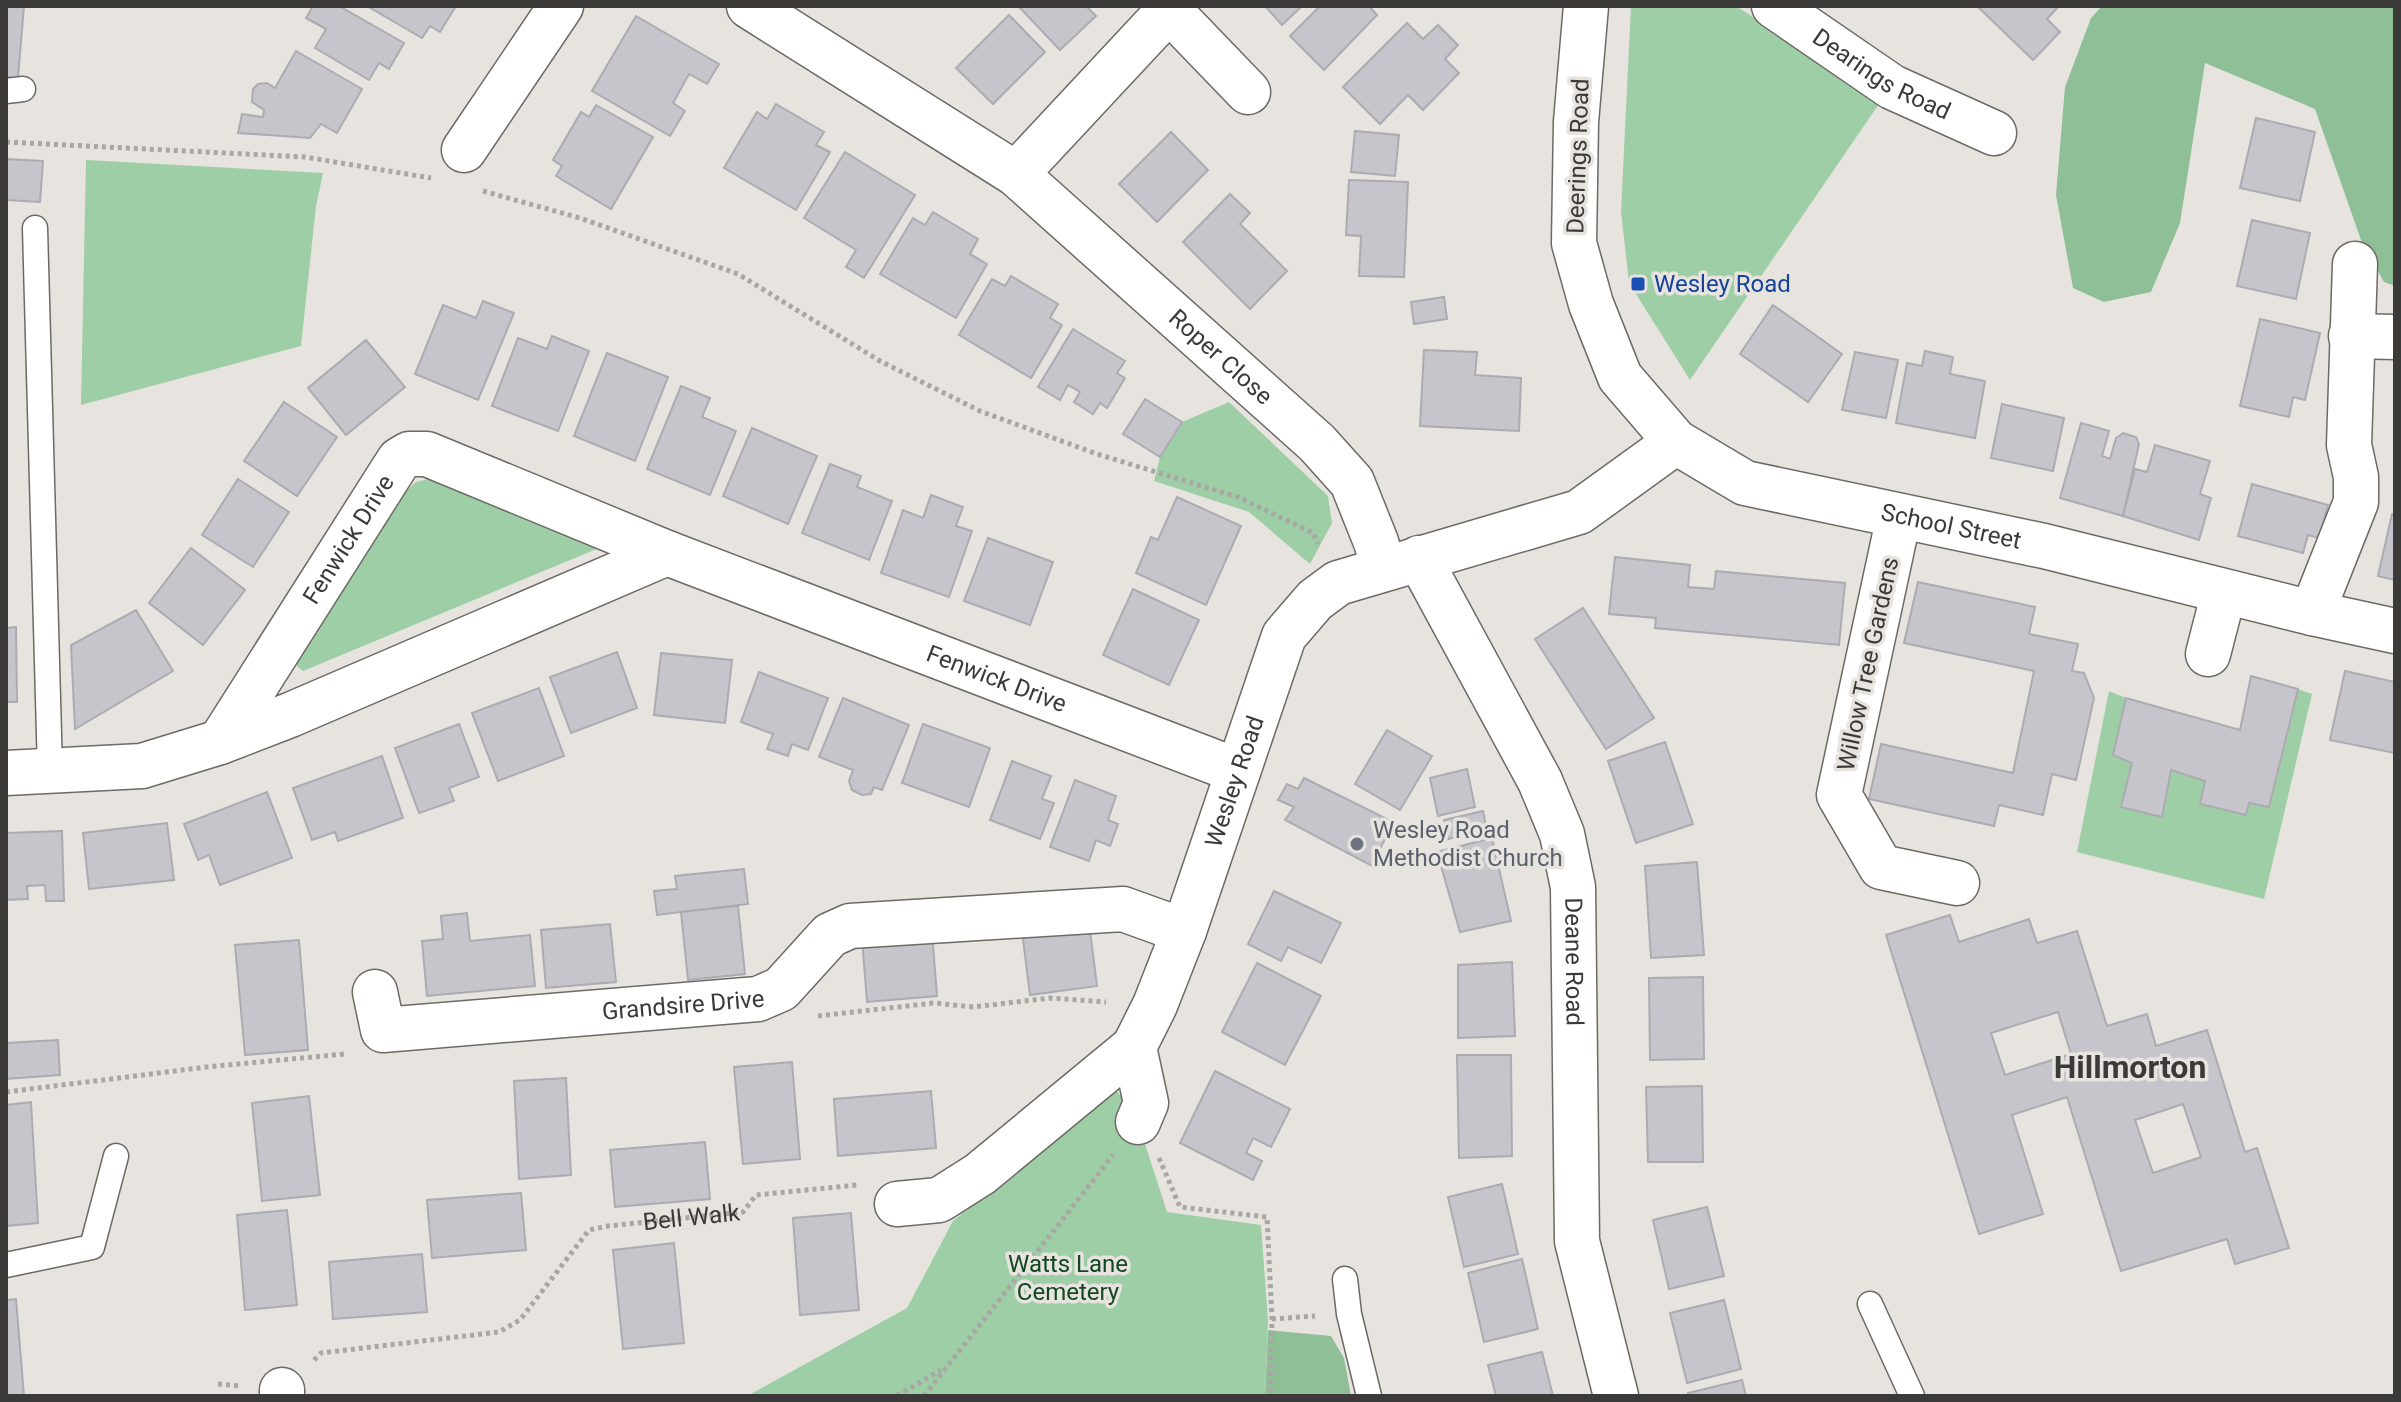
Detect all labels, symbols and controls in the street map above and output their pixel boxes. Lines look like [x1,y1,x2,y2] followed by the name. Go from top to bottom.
[1807,23,1955,126] street label: Dearings Road
[1561,78,1595,234] street label: Deerings Road
[1654,270,1791,298] place label: Wesley Road
[1629,275,1647,293] marker: Wesley Road
[1163,303,1278,410] street label: Roper Close
[297,470,400,609] street label: Fenwick Drive
[1878,498,2024,555] street label: School Street
[1832,554,1904,774] street label: Willow Tree Gardens
[923,639,1071,718] street label: Fenwick Drive
[1199,712,1270,851] street label: Wesley Road
[1373,816,1563,872] place label: Wesley Road Methodist Church
[1348,835,1366,853] marker: Wesley Road Methodist Church
[1559,897,1589,1026] street label: Deane Road
[601,985,765,1026] street label: Grandsire Drive
[2054,1048,2206,1086] district label: Hillmorton
[642,1198,742,1236] street label: Bell Walk
[1008,1250,1128,1306] park label: Watts Lane Cemetery

